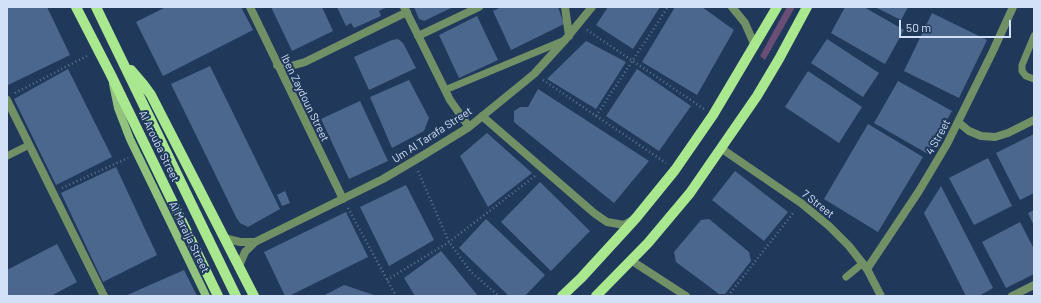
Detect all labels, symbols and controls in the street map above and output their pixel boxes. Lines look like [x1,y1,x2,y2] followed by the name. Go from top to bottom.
[901,12,1013,38] scale bar
[906,20,931,34] text: 50 m
[278,52,332,144] street label: Iben Zaydoun Street
[390,104,474,166] street label: Um Al Tarafa Street
[136,108,182,184] street label: Al Arouba Street
[923,117,953,157] street label: 4 Street
[799,187,837,221] street label: 7 Street
[166,199,212,275] street label: Al Maraija Street

